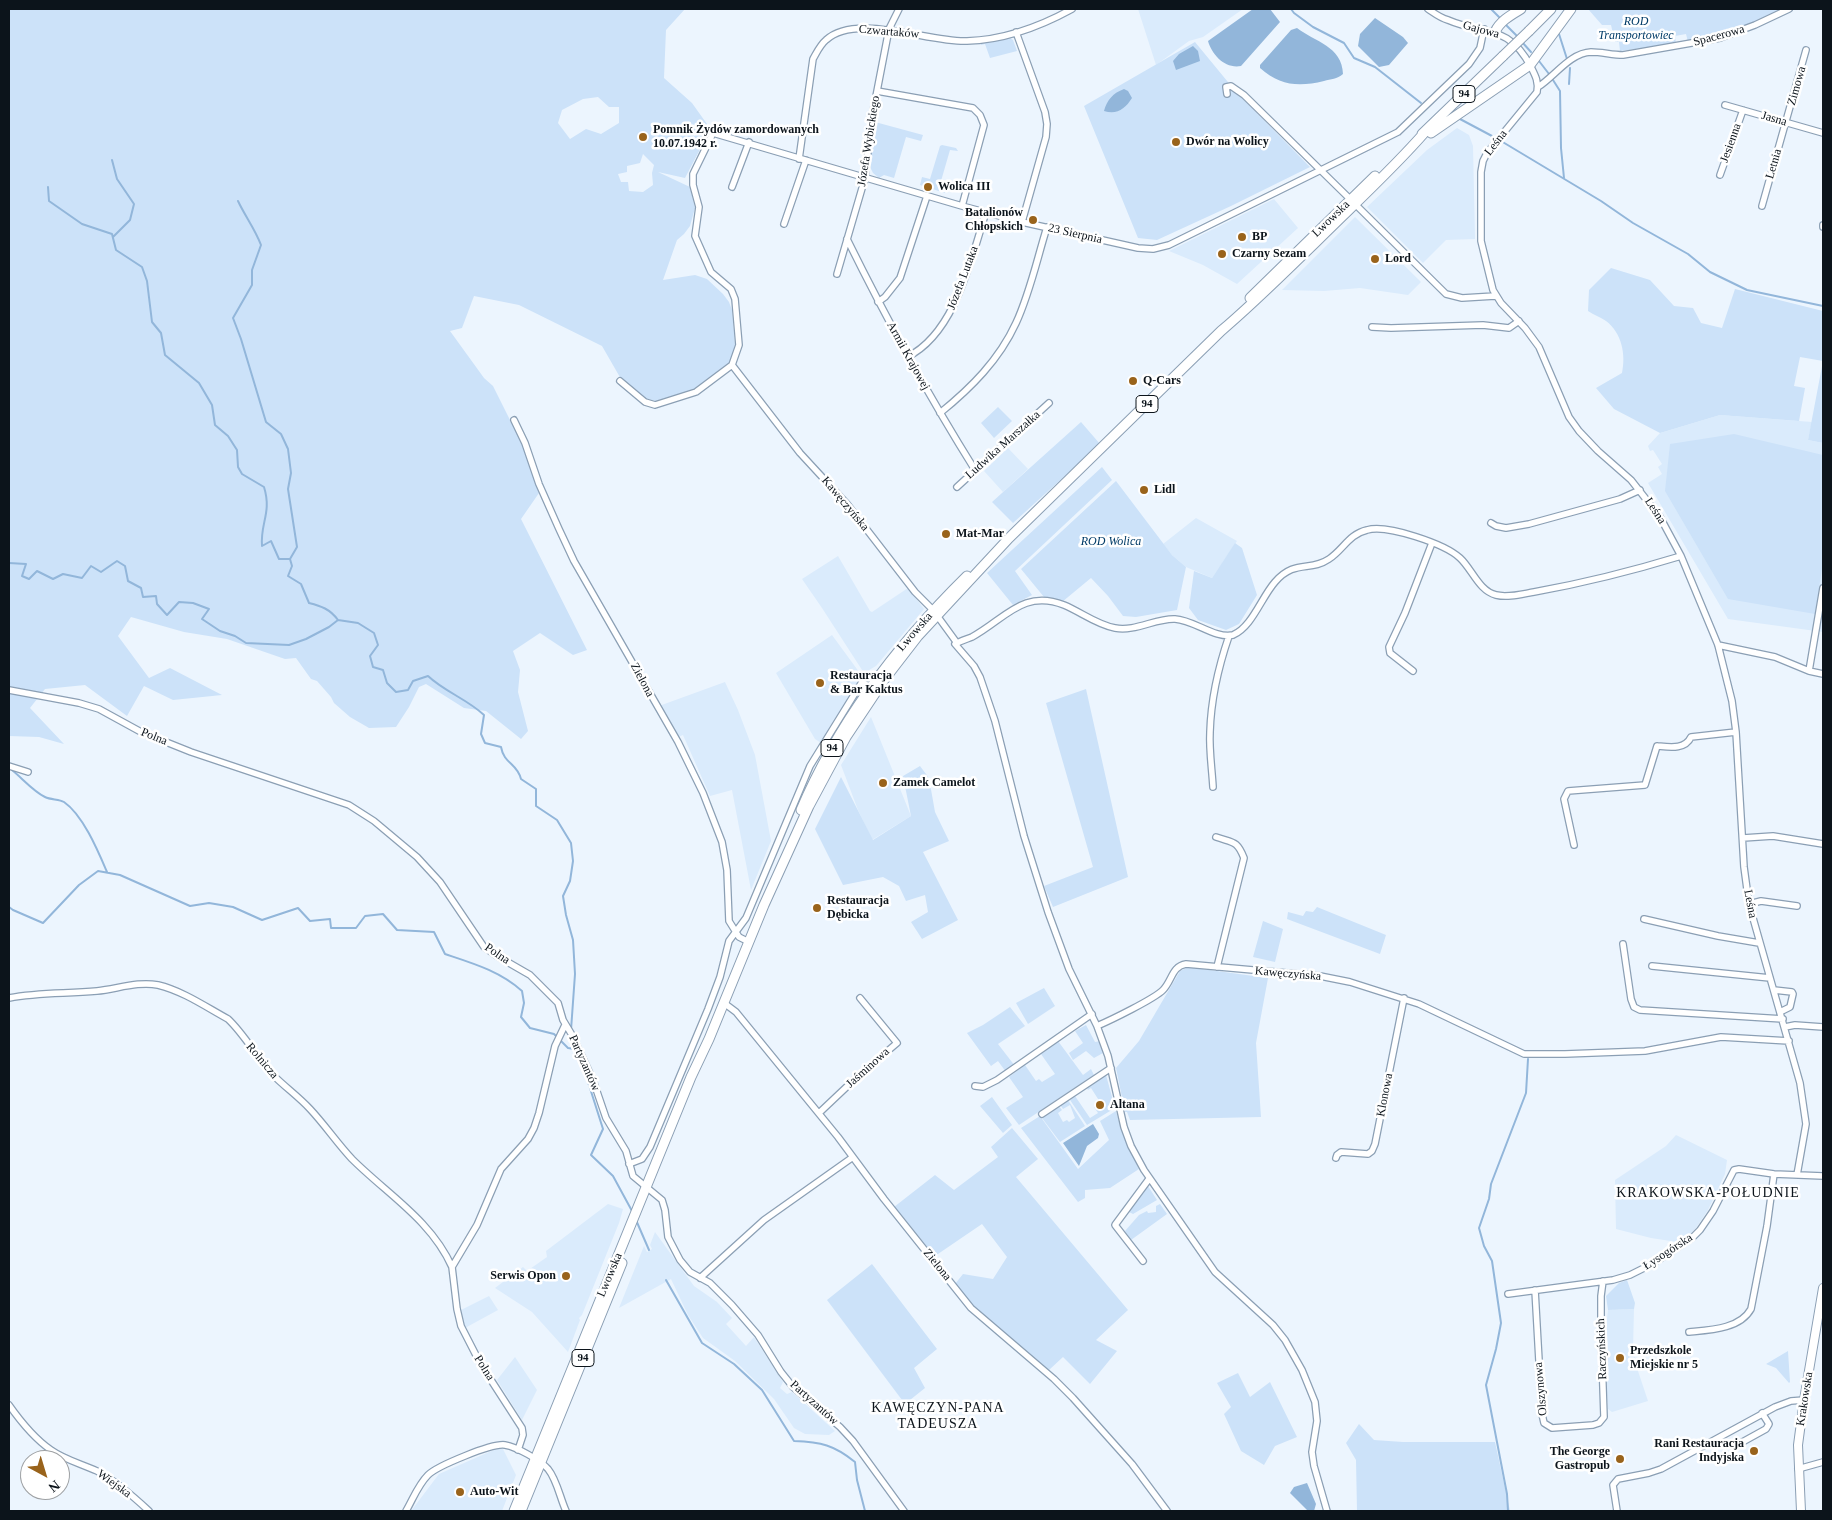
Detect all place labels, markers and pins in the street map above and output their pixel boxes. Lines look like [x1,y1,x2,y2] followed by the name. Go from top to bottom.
[653,123,819,151] place label: Pomnik Żydów zamordowanych 10.07.1942 r.
[637,131,649,143] marker: Pomnik Żydów zamordowanych 10.07.1942 r.
[1186,135,1269,149] place label: Dwór na Wolicy
[1170,136,1182,148] marker: Dwór na Wolicy
[938,180,990,194] place label: Wolica III
[922,181,934,193] marker: Wolica III
[965,206,1023,234] place label: Batalionów Chłopskich
[1027,214,1039,226] marker: Batalionów Chłopskich
[1252,230,1267,244] place label: BP
[1236,231,1248,243] marker: BP
[1232,247,1306,261] place label: Czarny Sezam
[1216,248,1228,260] marker: Czarny Sezam
[1385,252,1411,266] place label: Lord
[1369,253,1381,265] marker: Lord
[1143,374,1181,388] place label: Q-Cars
[1127,375,1139,387] marker: Q-Cars
[1154,483,1175,497] place label: Lidl
[1138,484,1150,496] marker: Lidl
[956,527,1004,541] place label: Mat-Mar
[940,528,952,540] marker: Mat-Mar
[830,669,903,697] place label: Restauracja & Bar Kaktus
[814,677,826,689] marker: Restauracja & Bar Kaktus
[893,776,975,790] place label: Zamek Camelot
[877,777,889,789] marker: Zamek Camelot
[827,894,889,922] place label: Restauracja Dębicka
[811,902,823,914] marker: Restauracja Dębicka
[1110,1098,1145,1112] place label: Altana
[1094,1099,1106,1111] marker: Altana
[490,1269,556,1283] place label: Serwis Opon
[560,1270,572,1282] marker: Serwis Opon
[1630,1344,1698,1372] place label: Przedszkole Miejskie nr 5
[1614,1352,1626,1364] marker: Przedszkole Miejskie nr 5
[1654,1437,1744,1465] place label: Rani Restauracja Indyjska
[1550,1445,1610,1473] place label: The George Gastropub
[1748,1445,1760,1457] marker: Rani Restauracja Indyjska
[1614,1453,1626,1465] marker: The George Gastropub
[470,1485,518,1499] place label: Auto-Wit
[454,1486,466,1498] marker: Auto-Wit

